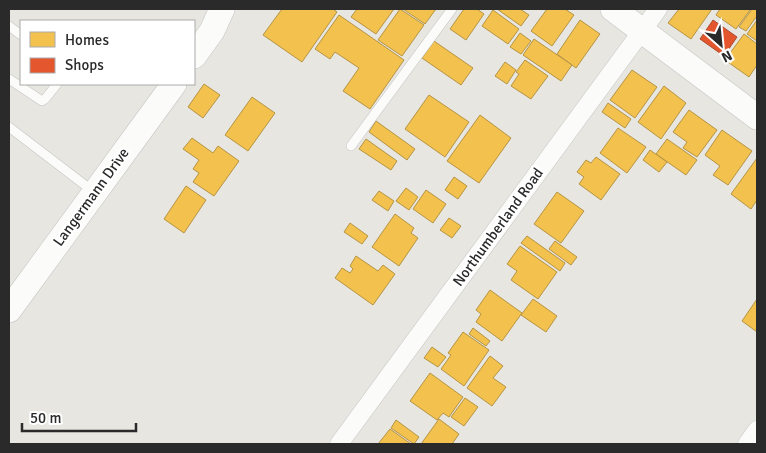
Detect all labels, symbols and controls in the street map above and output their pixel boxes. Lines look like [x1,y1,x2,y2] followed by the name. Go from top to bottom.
[20,20,195,85] legend
[696,20,746,70] north arrow
[65,31,109,49] text: Homes
[718,46,735,66] text: N
[65,56,104,74] text: Shops
[49,144,133,250] street label: Langermann Drive
[449,164,547,290] street label: Northumberland Road
[22,400,136,432] scale bar
[30,409,61,427] text: 50 m

